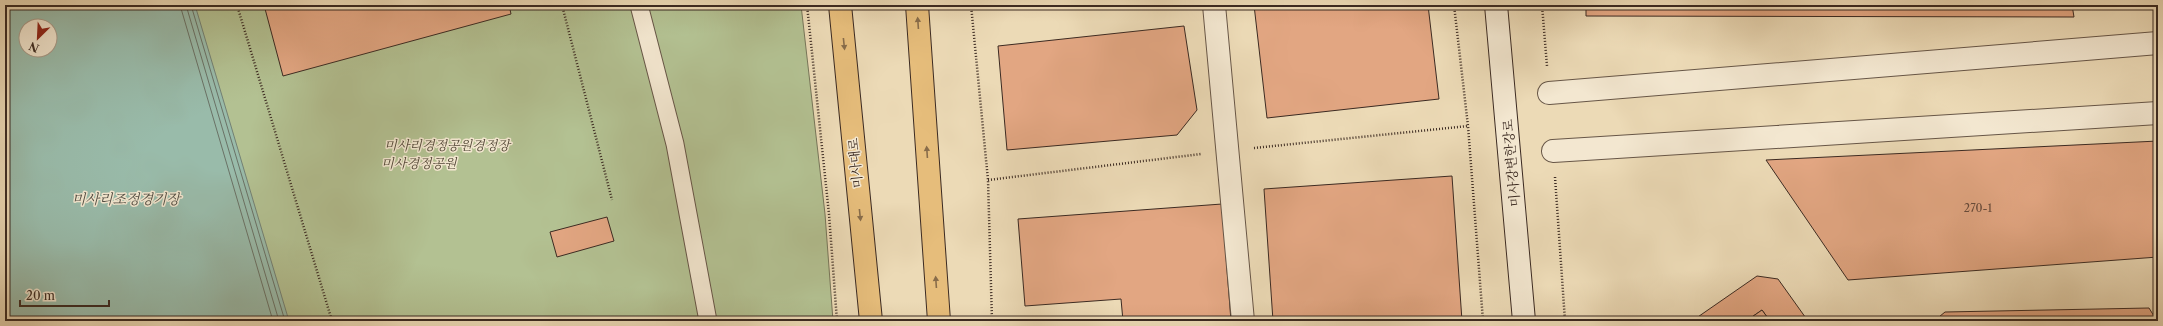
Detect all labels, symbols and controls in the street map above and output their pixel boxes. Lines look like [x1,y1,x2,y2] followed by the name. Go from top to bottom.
[915,17,922,29] one-way arrow
[18,18,58,58] north arrow
[841,38,847,50] one-way arrow
[26,39,41,55] text: N
[1499,118,1523,207] street label: 미사강변한강로
[384,137,512,153] park label: 미사리경정공원경정장
[844,137,866,189] street label: 미사대로
[923,146,930,158] one-way arrow
[381,155,458,171] park label: 미사경정공원
[72,190,183,208] water label: 미사리조정경기장
[1964,201,1992,215] house number: 270-1
[857,209,864,221] one-way arrow
[932,276,939,288] one-way arrow
[20,282,109,308] scale bar
[26,288,55,303] text: 20 m

